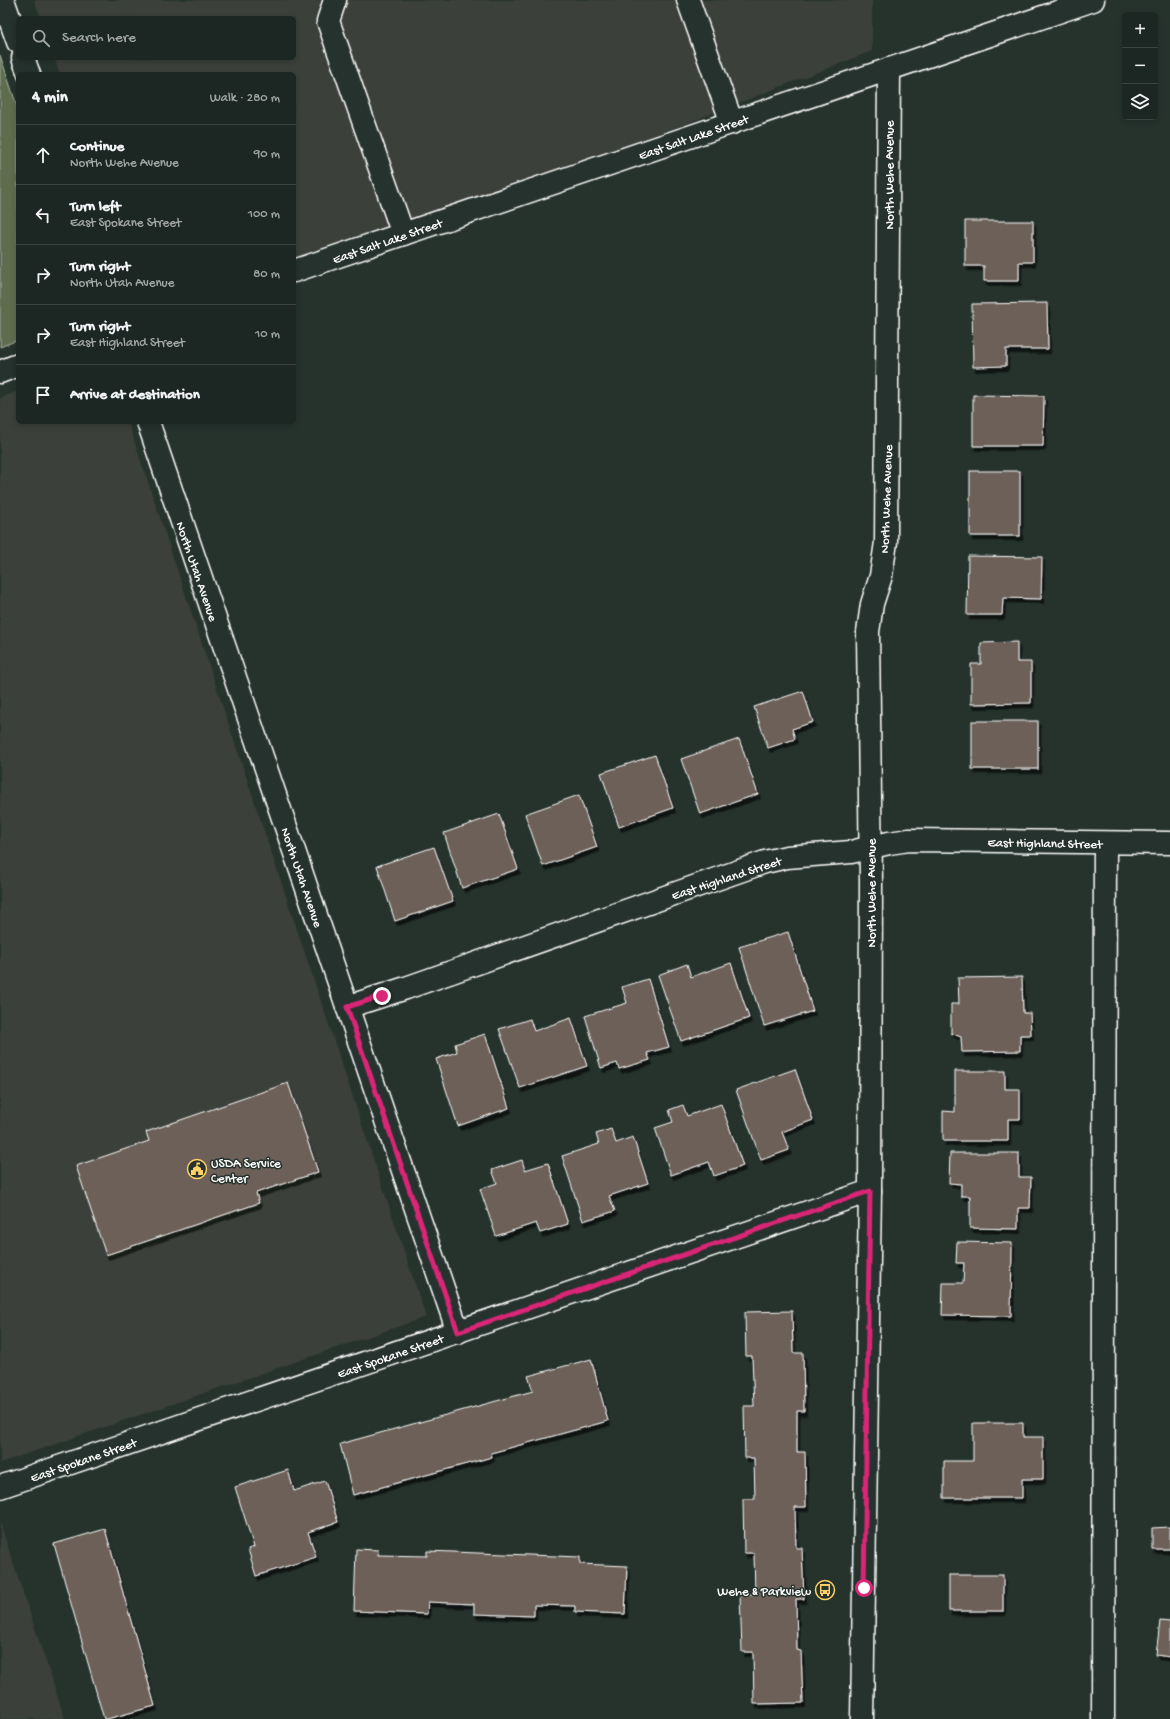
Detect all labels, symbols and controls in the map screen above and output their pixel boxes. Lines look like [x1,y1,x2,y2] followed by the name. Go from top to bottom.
[1122,12,1158,120] map controls
[1122,12,1158,48] button: +
[16,16,296,60] search box
[30,27,52,49] icon: search
[62,29,136,47] text: Search here
[1122,48,1158,84] button: −
[1122,84,1158,120] button: layers
[32,88,68,108] text: 4 min
[210,91,280,106] text: Walk · 280 m
[637,112,752,164] street label: East Salt Lake Street
[883,120,898,229] street label: North Wehe Avenue
[70,138,124,156] text: Continue
[32,144,54,166] icon: ahead
[254,147,280,162] text: 90 m
[70,156,179,171] text: North Wehe Avenue
[70,198,121,216] text: Turn left
[32,204,54,226] icon: left
[248,207,280,222] text: 100 m
[70,216,181,231] text: East Spokane Street
[331,216,446,268] street label: East Salt Lake Street
[70,258,130,276] text: Turn right
[32,264,54,286] icon: right
[253,267,280,282] text: 80 m
[70,276,174,291] text: North Utah Avenue
[70,318,130,336] text: Turn right
[32,324,54,346] icon: right
[255,327,280,342] text: 10 m
[70,336,185,351] text: East Highland Street
[32,384,54,406] icon: arrive
[70,386,200,404] text: Arrive at destination
[878,444,897,554] street label: North Wehe Avenue
[172,520,220,624] street label: North Utah Avenue
[277,826,325,930] street label: North Utah Avenue
[987,836,1104,853] street label: East Highland Street
[865,838,880,947] street label: North Wehe Avenue
[670,854,785,904] street label: East Highland Street
[373,987,391,1005] route end
[211,1157,281,1187] place label: USDA Service Center
[186,1158,208,1180] public building icon: USDA Service Center
[336,1332,447,1383] street label: East Spokane Street
[29,1436,140,1487] street label: East Spokane Street
[814,1579,836,1601] bus stop icon: Wehe & Parkview
[855,1579,873,1597] route start
[717,1585,811,1600] place label: Wehe & Parkview

